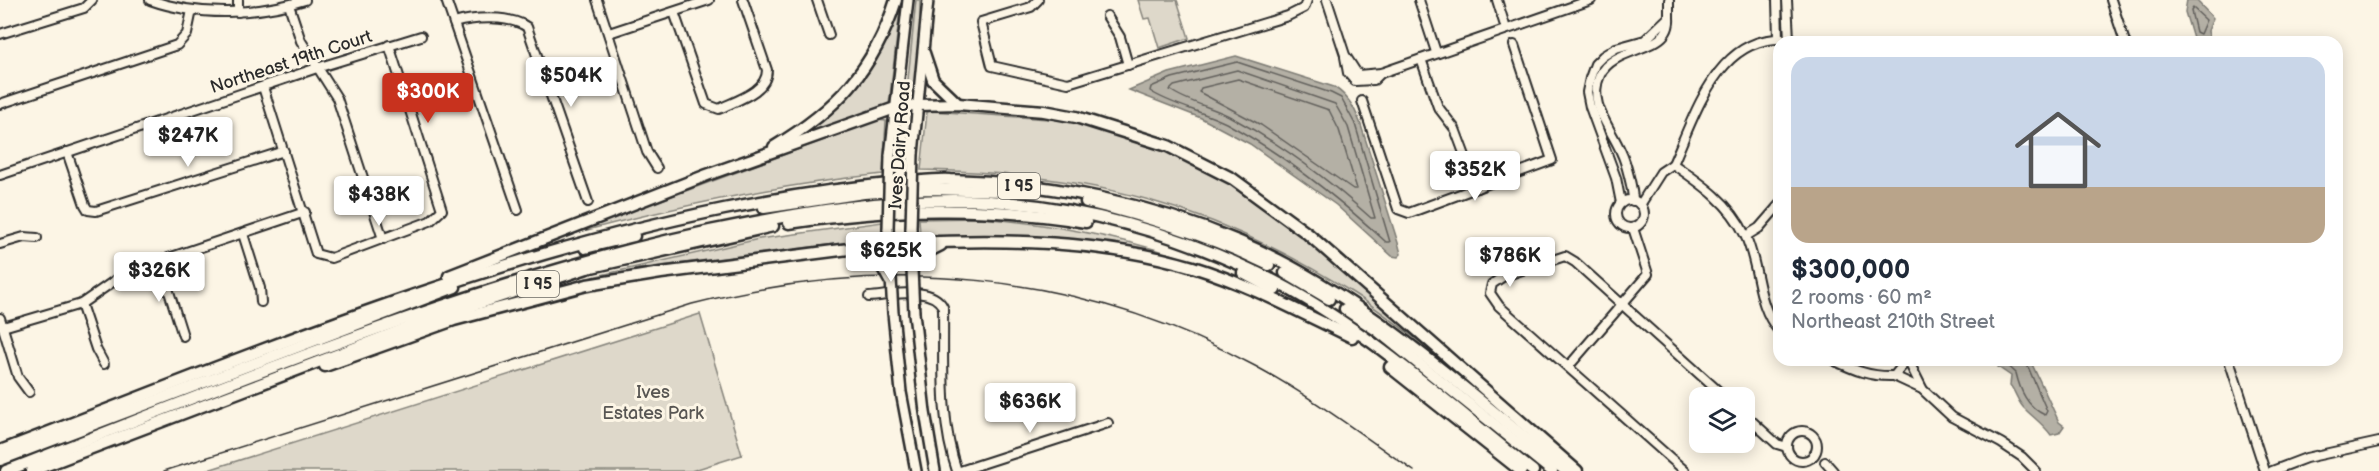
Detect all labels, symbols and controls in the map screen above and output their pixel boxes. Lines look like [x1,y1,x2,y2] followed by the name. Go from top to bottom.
[207,26,375,98] street label: Northeast 19th Court
[529,57,613,108] pin: $504K
[540,64,602,88] text: $504K
[386,73,470,124] pin: $300K
[396,80,460,104] text: $300K
[885,80,915,210] street label: Ives Dairy Road
[2004,96,2112,204] icon: home
[146,117,230,168] pin: $247K
[158,124,218,148] text: $247K
[1433,151,1517,202] pin: $352K
[1444,158,1506,182] text: $352K
[998,173,1040,199] road number: I 95
[337,176,421,227] pin: $438K
[348,183,410,207] text: $438K
[849,232,933,283] pin: $625K
[1468,237,1552,288] pin: $786K
[860,239,922,263] text: $625K
[1479,244,1541,268] text: $786K
[117,252,201,303] pin: $326K
[1791,255,1910,286] text: $300,000
[128,259,190,283] text: $326K
[517,271,559,297] road number: I 95
[1791,286,1932,310] text: 2 rooms · 60 m²
[1791,310,1995,334] text: Northeast 210th Street
[602,382,704,424] park label: Ives Estates Park
[988,383,1072,434] pin: $636K
[1689,387,1755,453] map controls
[1689,387,1755,453] button: layers
[999,390,1061,414] text: $636K

